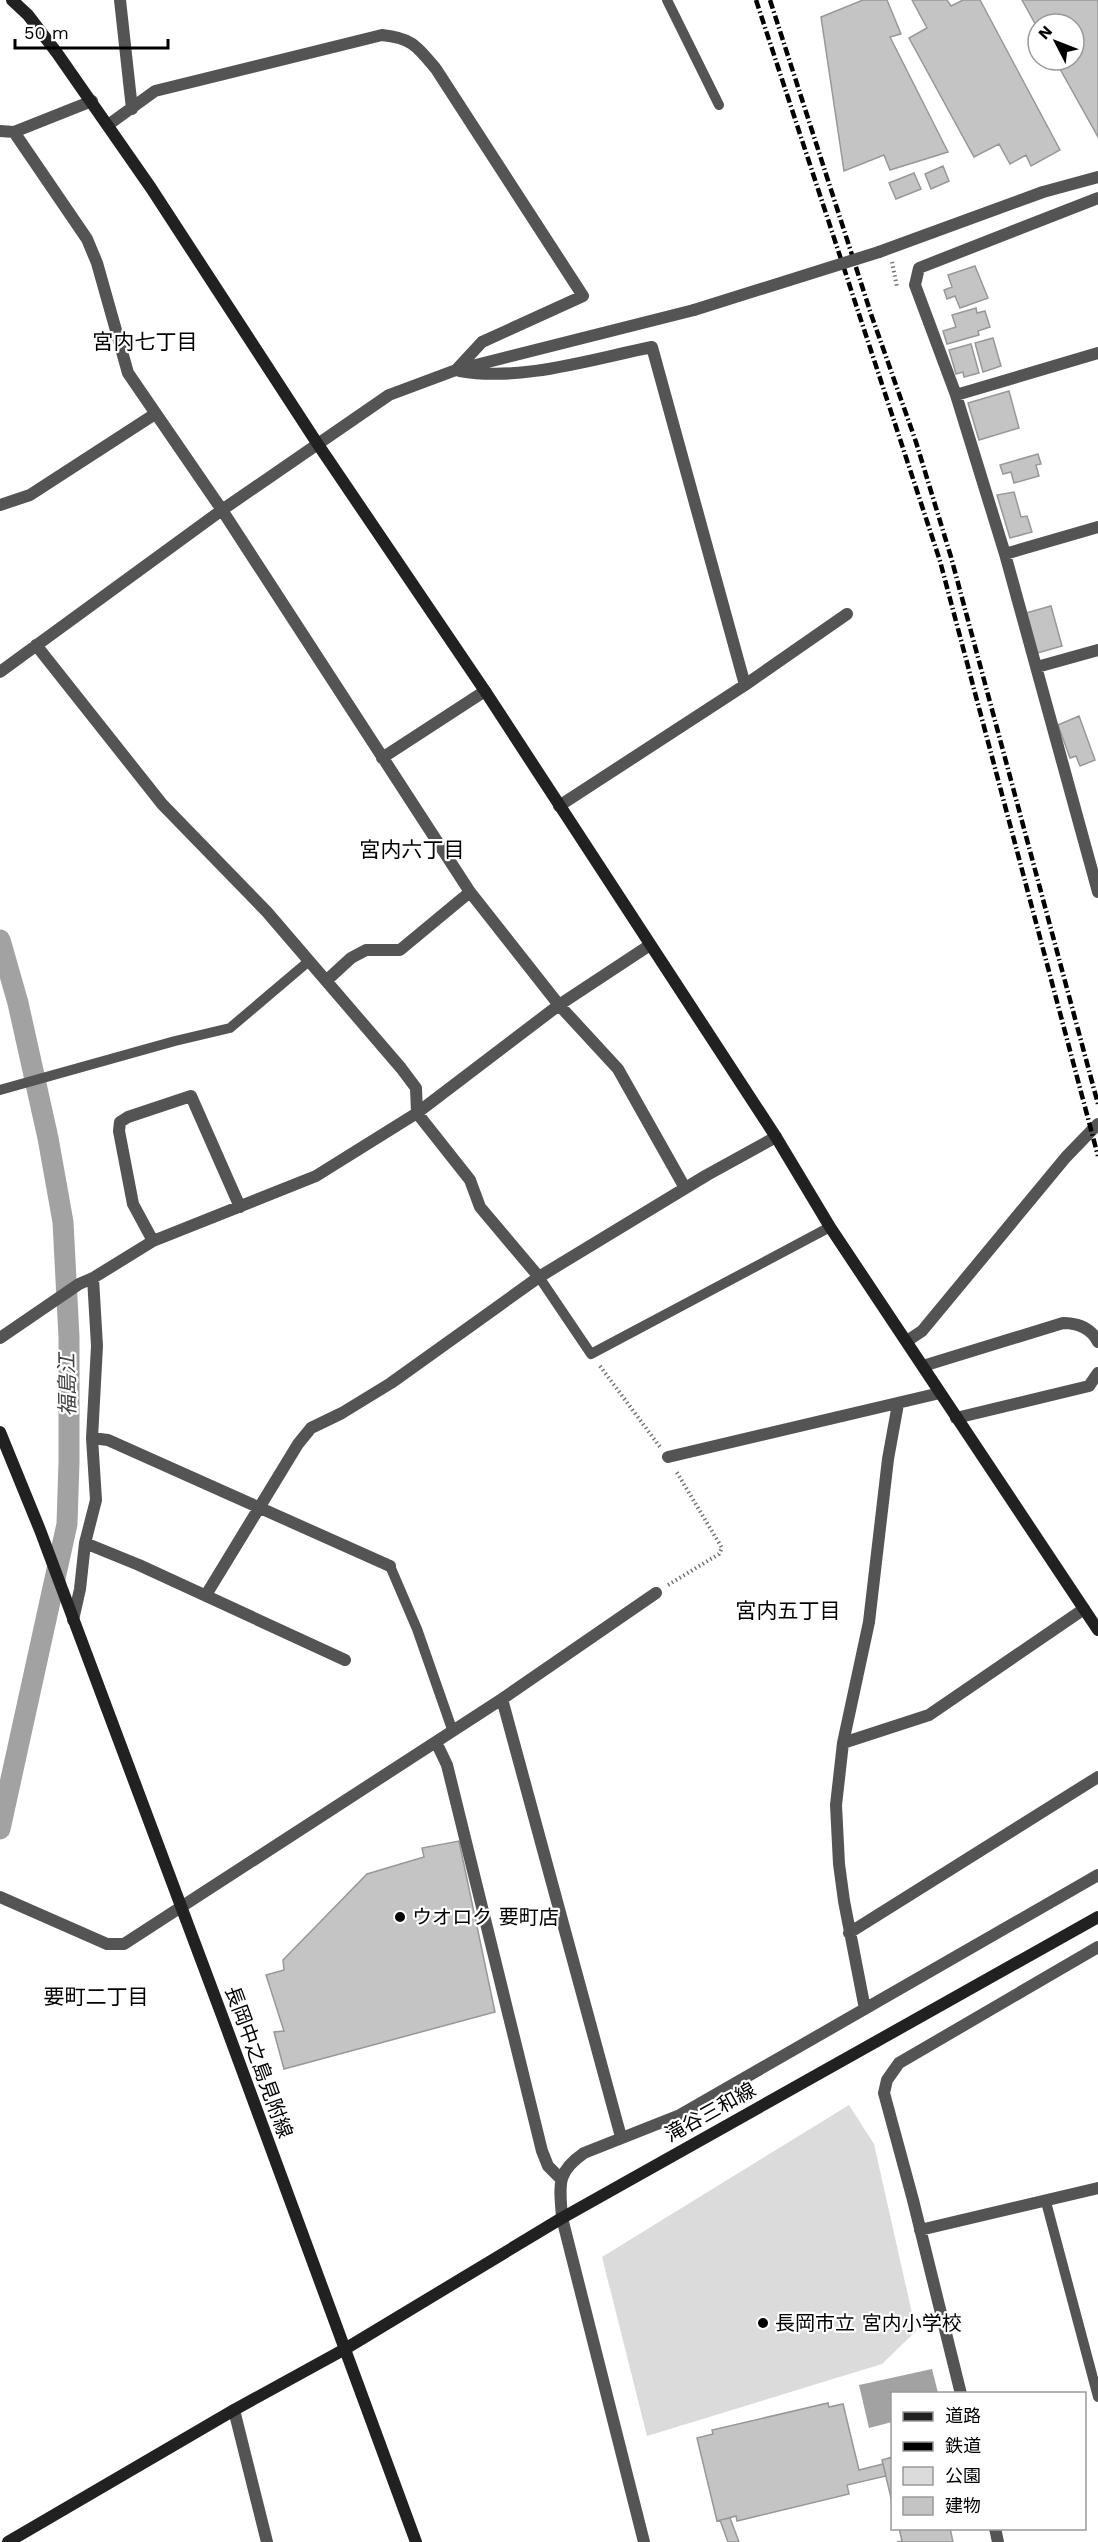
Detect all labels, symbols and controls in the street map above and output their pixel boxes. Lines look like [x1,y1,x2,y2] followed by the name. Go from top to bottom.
[15,12,168,50] scale bar
[1026,12,1086,72] north arrow
[24,22,69,43] text: 50 m
[1034,22,1056,43] text: N
[93,329,198,354] district label: 宮内七丁目
[360,837,465,862] district label: 宮内六丁目
[54,1351,80,1417] water label: 福島江
[736,1598,841,1623] district label: 宮内五丁目
[412,1905,559,1929] place label: ウオロク 要町店
[393,1910,407,1924] marker: ウオロク 要町店
[220,1983,298,2141] street label: 長岡中之島見附線
[44,1984,149,2009] district label: 要町二丁目
[660,2077,760,2147] street label: 滝谷三和線
[775,2311,962,2335] place label: 長岡市立 宮内小学校
[756,2316,770,2330] marker: 長岡市立 宮内小学校
[891,2392,1086,2530] legend
[945,2405,981,2426] text: 道路
[945,2435,981,2456] text: 鉄道
[945,2465,981,2486] text: 公園
[945,2495,981,2516] text: 建物

